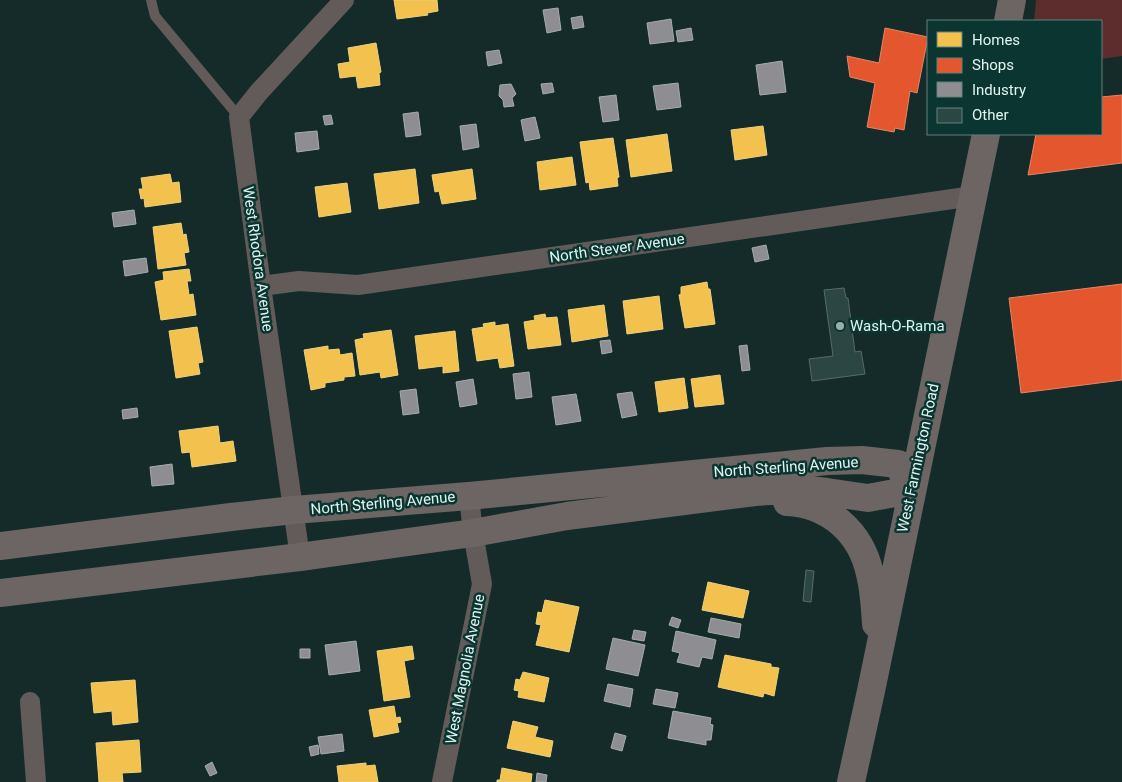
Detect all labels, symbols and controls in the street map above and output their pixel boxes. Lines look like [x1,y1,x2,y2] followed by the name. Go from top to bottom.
[927,20,1102,135] legend
[972,31,1020,49] text: Homes
[972,56,1014,74] text: Shops
[972,81,1026,99] text: Industry
[972,106,1009,124] text: Other
[239,185,277,333] street label: West Rhodora Avenue
[548,230,686,266] street label: North Stever Avenue
[850,317,945,335] place label: Wash-O-Rama
[834,320,846,332] marker: Wash-O-Rama
[893,382,943,534] street label: West Farmington Road
[713,453,859,481] street label: North Sterling Avenue
[310,488,456,518] street label: North Sterling Avenue
[442,593,488,745] street label: West Magnolia Avenue

